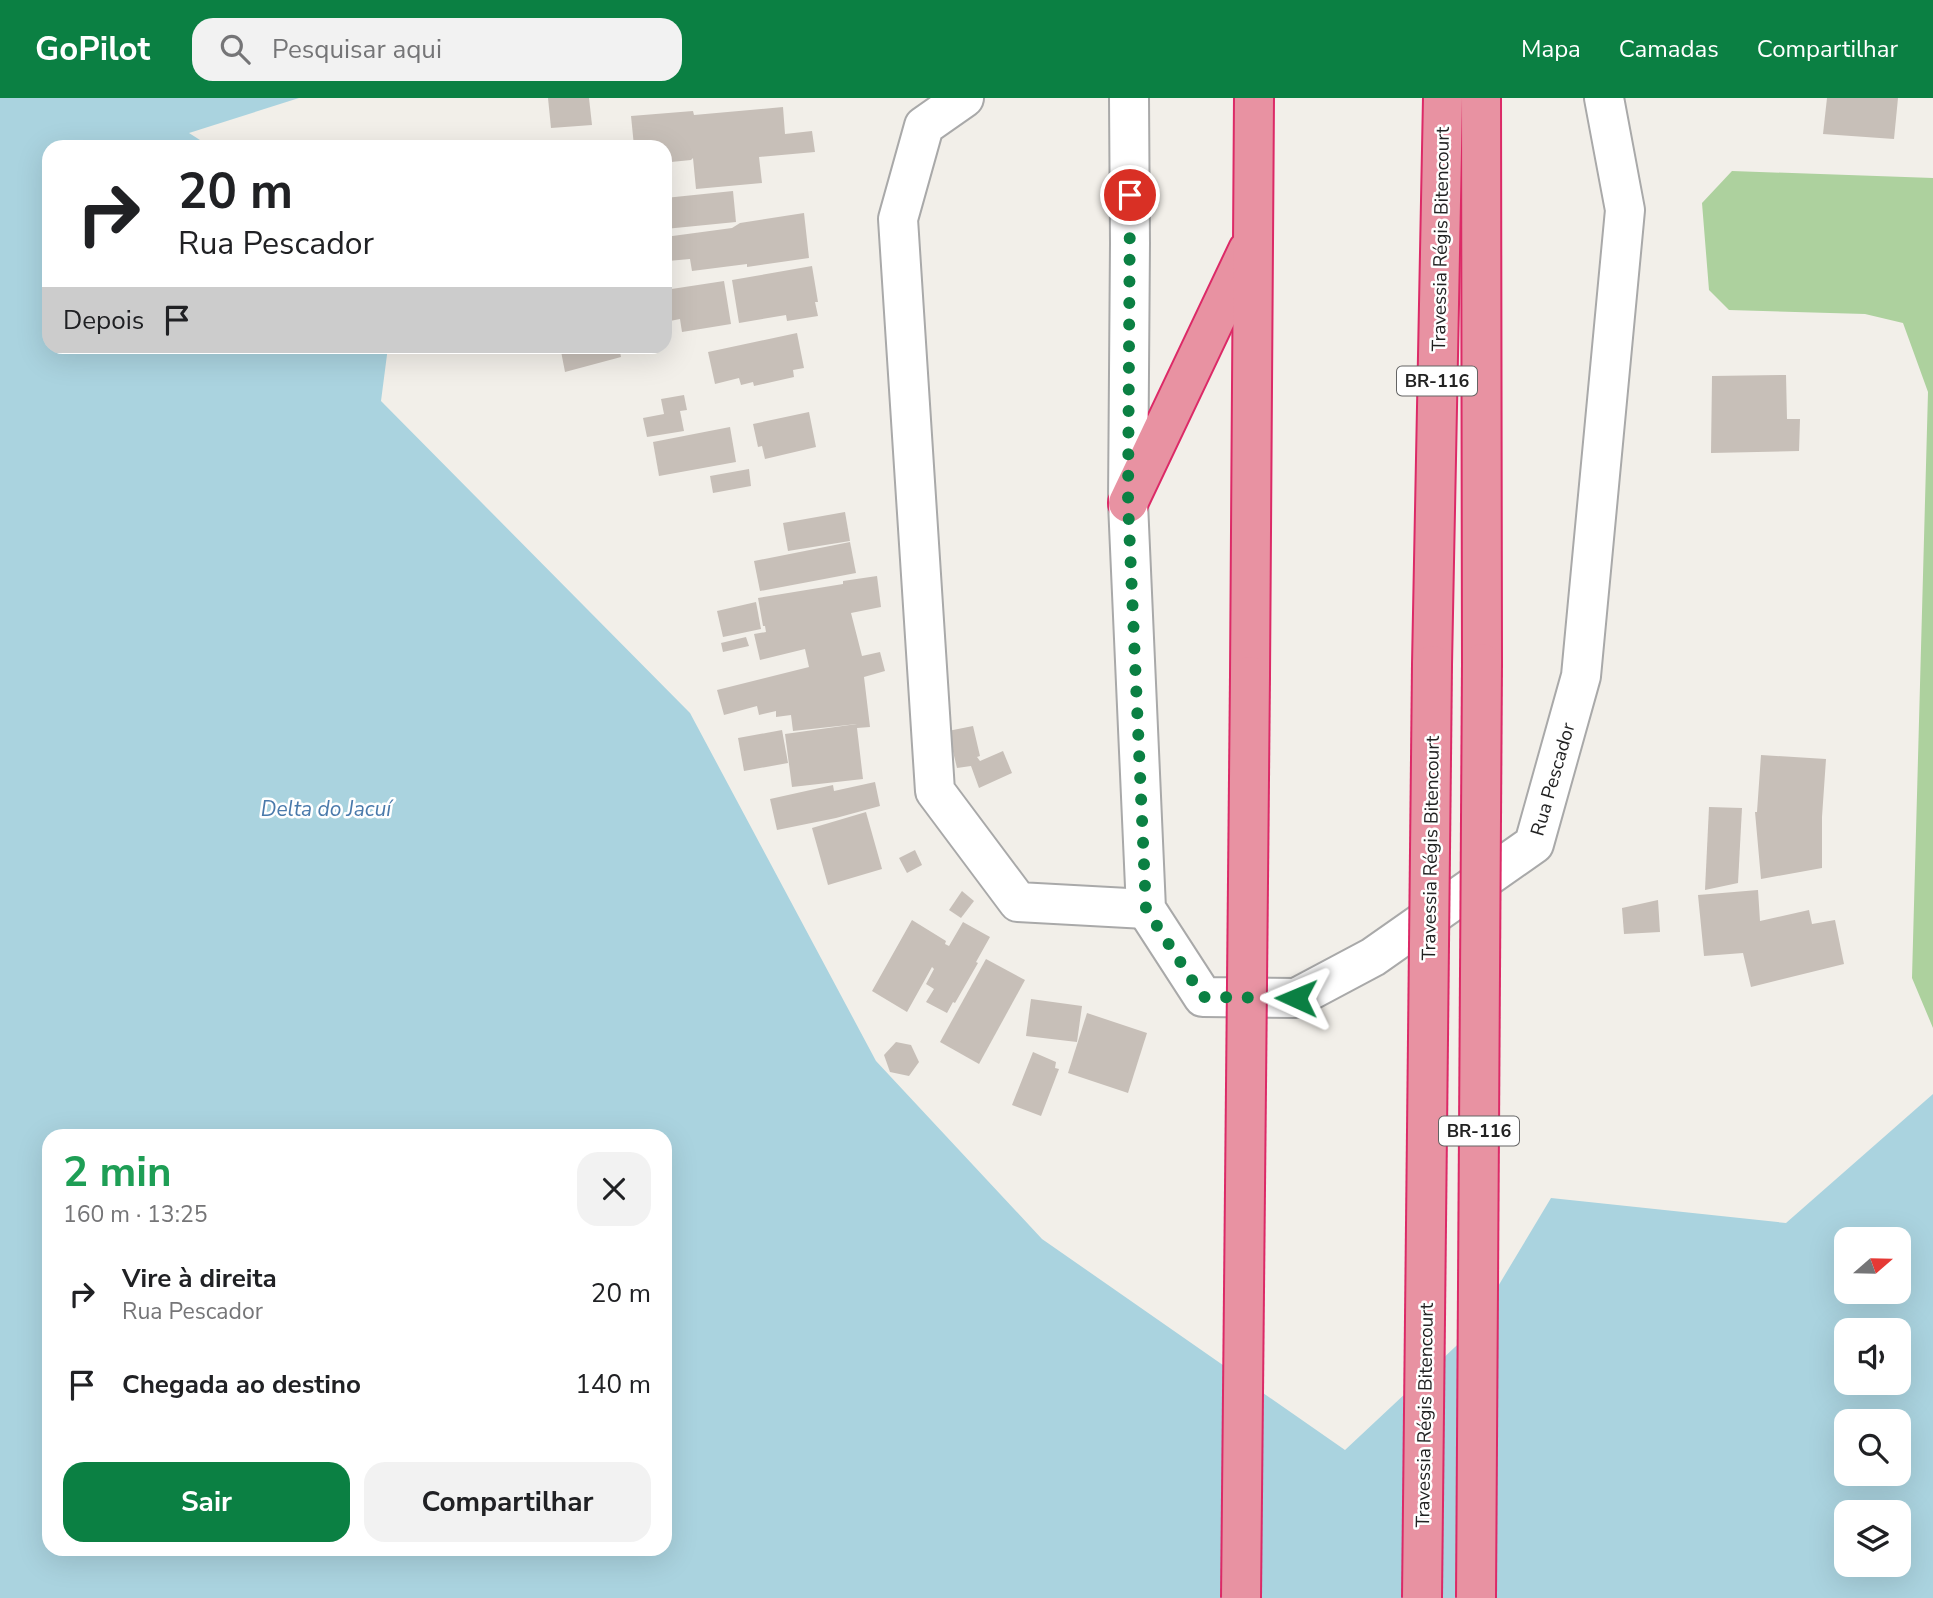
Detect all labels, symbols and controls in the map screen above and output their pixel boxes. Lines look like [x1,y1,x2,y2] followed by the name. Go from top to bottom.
[192,18,682,81] search box
[35,27,150,72] text: GoPilot
[216,30,254,68] icon: search
[272,32,442,67] text: Pesquisar aqui
[1521,33,1581,65] text: Mapa
[1619,33,1719,65] text: Camadas
[1757,33,1898,65] text: Compartilhar
[1426,126,1456,352] street label: Travessia Régis Bitencourt
[178,158,293,225] text: 20 m
[1100,165,1160,225] pin
[63,168,154,259] icon: right
[1111,176,1149,214] icon: arrive
[178,222,374,265] text: Rua Pescador
[158,301,196,339] icon: arrive
[63,303,144,338] text: Depois
[1397,366,1477,396] road number: BR-116
[1524,720,1582,839] street label: Rua Pescador
[1416,735,1446,961] street label: Travessia Régis Bitencourt
[261,795,394,823] water label: Delta do Jacuí
[1259,961,1333,1035] position arrow
[1439,1116,1519,1146] road number: BR-116
[63,1144,172,1201] text: 2 min
[577,1152,651,1226] button: close
[63,1199,208,1230] text: 160 m · 13:25
[1834,1227,1911,1304] north arrow
[1834,1227,1911,1577] map controls
[122,1261,277,1296] text: Vire à direita
[63,1275,101,1313] icon: right
[591,1276,651,1311] text: 20 m
[122,1296,263,1327] text: Rua Pescador
[1410,1302,1440,1528] street label: Travessia Régis Bitencourt
[1834,1318,1911,1395] button: sound
[63,1366,101,1404] icon: arrive
[122,1367,361,1402] text: Chegada ao destino
[575,1367,651,1402] text: 140 m
[1834,1409,1911,1486] button: search
[63,1462,350,1542] button: Sair
[364,1462,651,1542] button: Compartilhar
[1834,1500,1911,1577] button: layers

